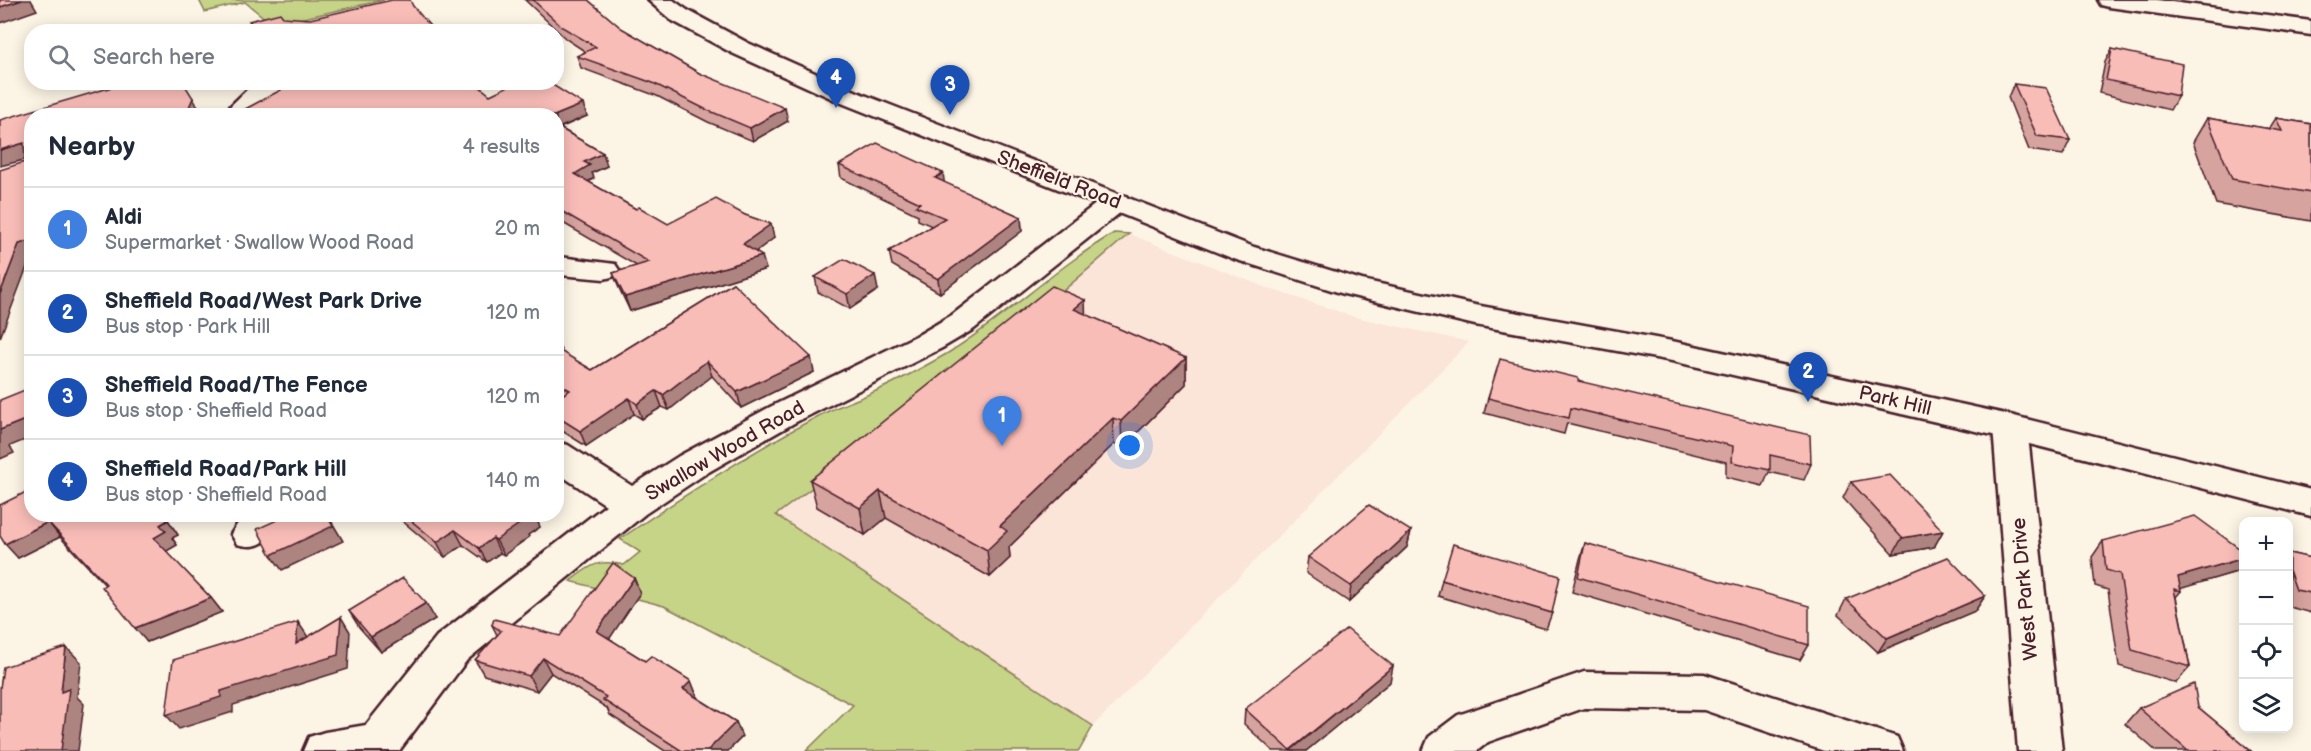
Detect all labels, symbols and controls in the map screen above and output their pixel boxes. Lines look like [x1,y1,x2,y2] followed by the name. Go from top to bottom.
[24,24,564,90] search box
[45,41,78,74] icon: search
[93,44,215,71] text: Search here
[816,58,856,108] pin: 4
[930,66,970,115] pin: 3
[48,132,135,163] text: Nearby
[462,135,540,159] text: 4 results
[994,145,1124,215] street label: Sheffield Road
[105,204,142,231] text: Aldi
[63,217,72,241] text: 1
[495,217,540,241] text: 20 m
[105,231,414,255] text: Supermarket · Swallow Wood Road
[105,288,422,315] text: Sheffield Road/West Park Drive
[62,301,73,325] text: 2
[487,301,540,325] text: 120 m
[105,315,270,339] text: Bus stop · Park Hill
[1788,352,1828,402] pin: 2
[105,372,368,399] text: Sheffield Road/The Fence
[1856,381,1934,421] street label: Park Hill
[62,385,73,409] text: 3
[487,385,540,409] text: 120 m
[641,396,809,506] street label: Swallow Wood Road
[982,396,1022,446] pin: 1
[105,399,327,423] text: Bus stop · Sheffield Road
[1115,431,1144,460] your location
[105,456,347,483] text: Sheffield Road/Park Hill
[62,469,73,493] text: 4
[486,469,540,493] text: 140 m
[105,483,327,507] text: Bus stop · Sheffield Road
[2007,517,2043,661] street label: West Park Drive
[2239,517,2293,733] map controls
[2239,517,2293,571] button: +
[2239,571,2293,625] button: −
[2239,625,2293,679] button: locate
[2239,679,2293,733] button: layers

